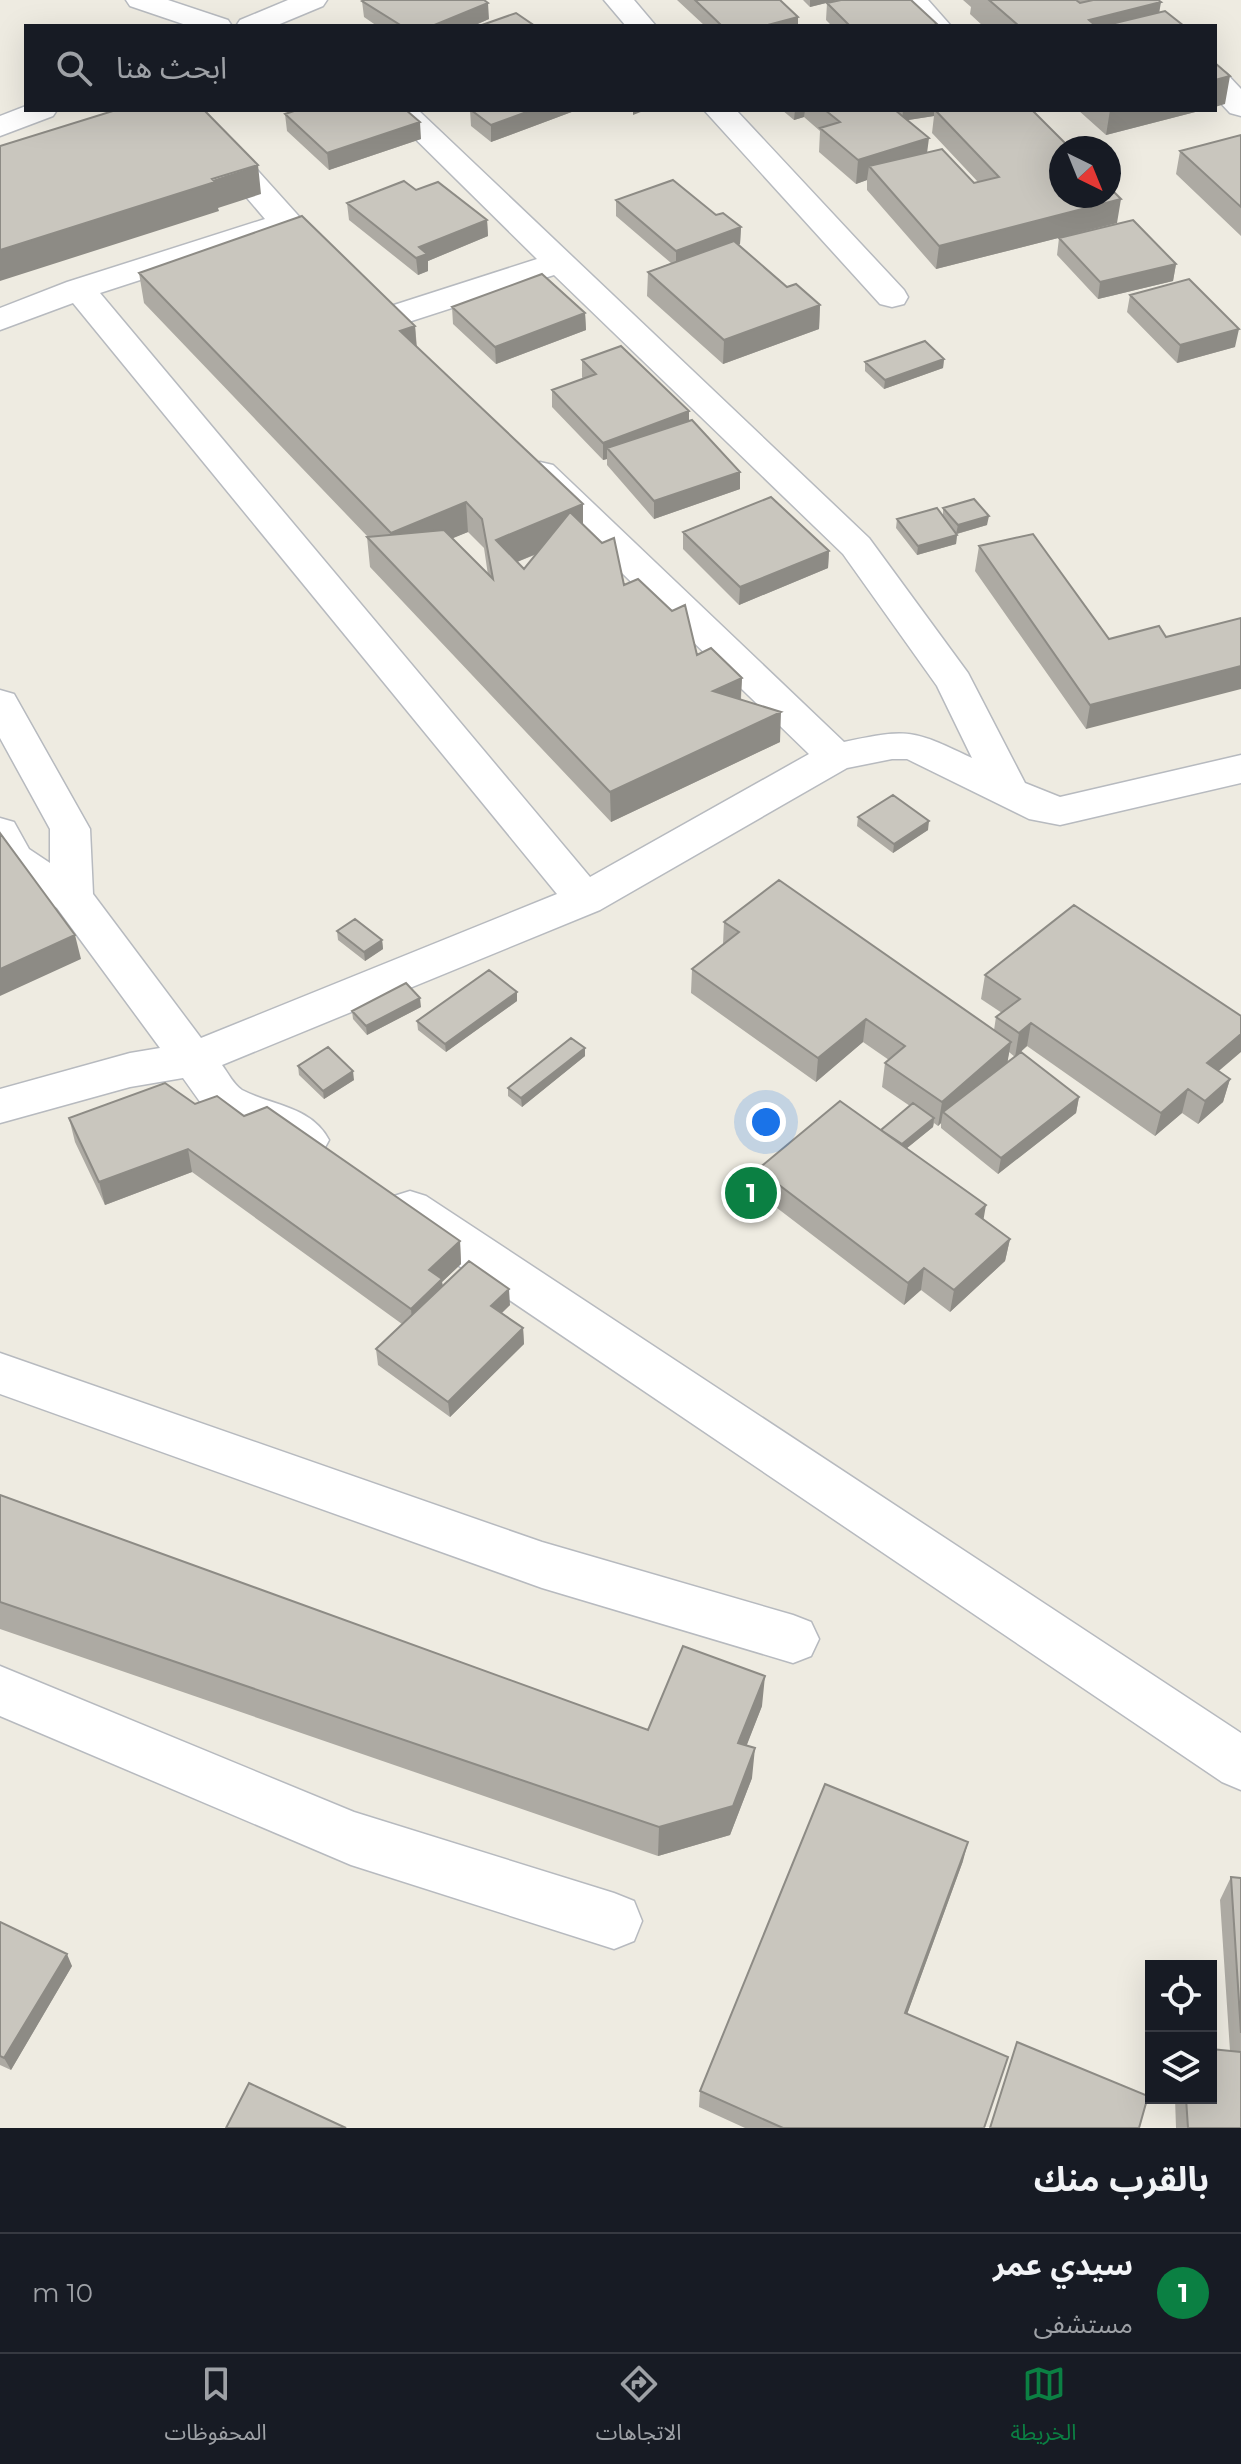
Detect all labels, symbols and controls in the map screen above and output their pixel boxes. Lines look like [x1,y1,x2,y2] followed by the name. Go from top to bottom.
[24,24,1217,112] search box
[52,46,96,90] icon: search
[116,49,227,86] text: ابحث هنا
[1049,136,1121,208] north arrow
[746,1102,786,1142] your location
[725,1163,777,1223] pin: 1
[1145,1960,1217,2104] map controls
[1145,1960,1217,2032] button: locate
[1145,2032,1217,2104] button: layers
[1034,2158,1209,2200] text: بالقرب منك
[993,2246,1133,2283] text: سيدي عمر
[32,2277,93,2309] text: 10 m
[1178,2277,1188,2309] text: 1
[1033,2308,1133,2340] text: مستشفى
[165,2362,267,2456] tab: المحفوظات
[596,2362,682,2456] tab: الاتجاهات
[1011,2362,1077,2456] tab: الخريطة

